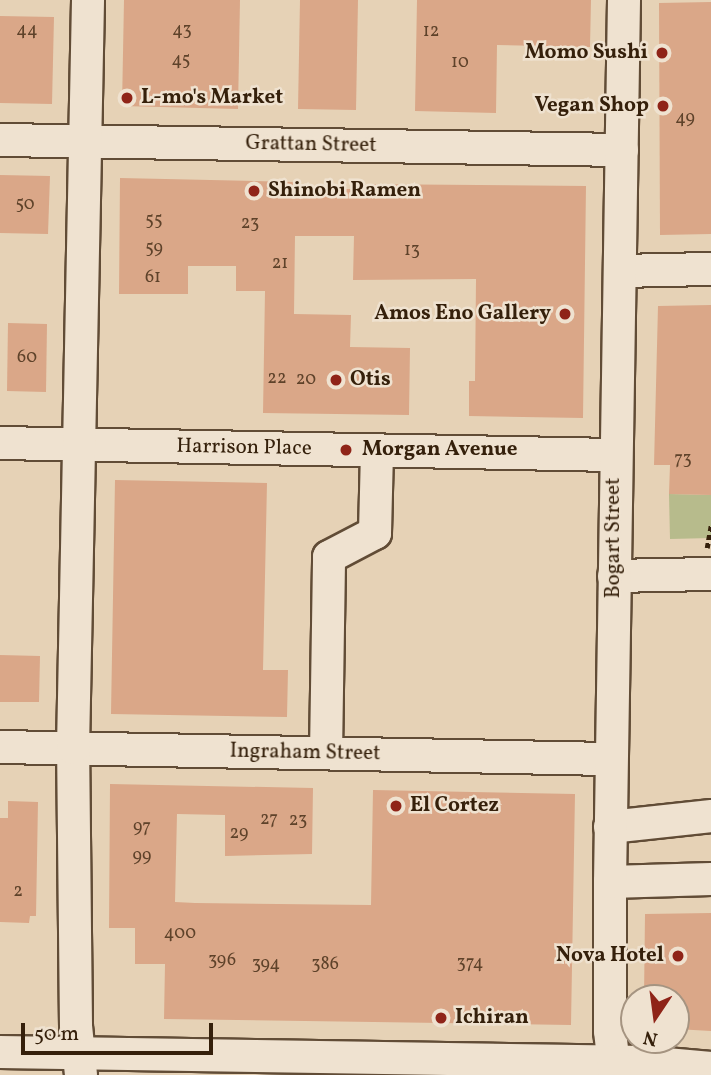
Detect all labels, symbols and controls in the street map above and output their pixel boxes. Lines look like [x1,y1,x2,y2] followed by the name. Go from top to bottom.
[16,20,38,42] house number: 44
[172,20,192,42] house number: 43
[423,21,439,43] house number: 12
[525,40,648,66] place label: Momo Sushi
[654,45,670,61] marker: Momo Sushi
[172,50,190,72] house number: 45
[451,52,469,74] house number: 10
[141,85,283,111] place label: L-mo's Market
[119,90,135,106] marker: L-mo's Market
[535,93,649,119] place label: Vegan Shop
[655,98,671,114] marker: Vegan Shop
[675,108,695,130] house number: 49
[245,131,377,159] street label: Grattan Street
[268,178,421,204] place label: Shinobi Ramen
[246,183,262,199] marker: Shinobi Ramen
[15,194,35,216] house number: 50
[145,210,163,232] house number: 55
[241,213,259,235] house number: 23
[145,238,163,260] house number: 59
[404,240,420,262] house number: 13
[272,253,288,275] house number: 21
[145,267,161,289] house number: 61
[374,301,551,327] place label: Amos Eno Gallery
[557,306,573,322] marker: Amos Eno Gallery
[17,347,37,369] house number: 60
[350,367,391,393] place label: Otis
[267,368,287,390] house number: 22
[296,369,316,391] house number: 20
[328,372,344,388] marker: Otis
[176,434,312,462] street label: Harrison Place
[362,437,518,463] place label: Morgan Avenue
[336,440,356,460] marker: Morgan Avenue
[674,449,692,471] house number: 73
[601,478,627,598] street label: Bogart Street
[229,739,381,767] street label: Ingraham Street
[410,793,499,819] place label: El Cortez
[388,798,404,814] marker: El Cortez
[260,809,278,831] house number: 27
[289,810,307,832] house number: 23
[133,817,151,839] house number: 97
[230,823,248,845] house number: 29
[133,846,151,868] house number: 99
[13,881,23,903] house number: 2
[164,923,196,945] house number: 400
[556,943,664,969] place label: Nova Hotel
[670,948,686,964] marker: Nova Hotel
[208,950,236,972] house number: 396
[457,953,483,975] house number: 374
[252,954,280,976] house number: 394
[311,954,339,976] house number: 386
[620,984,690,1054] north arrow
[455,1005,529,1031] place label: Ichiran
[24,1009,217,1052] scale bar
[433,1010,449,1026] marker: Ichiran
[34,1020,79,1049] text: 50 m
[641,1023,660,1052] text: N

